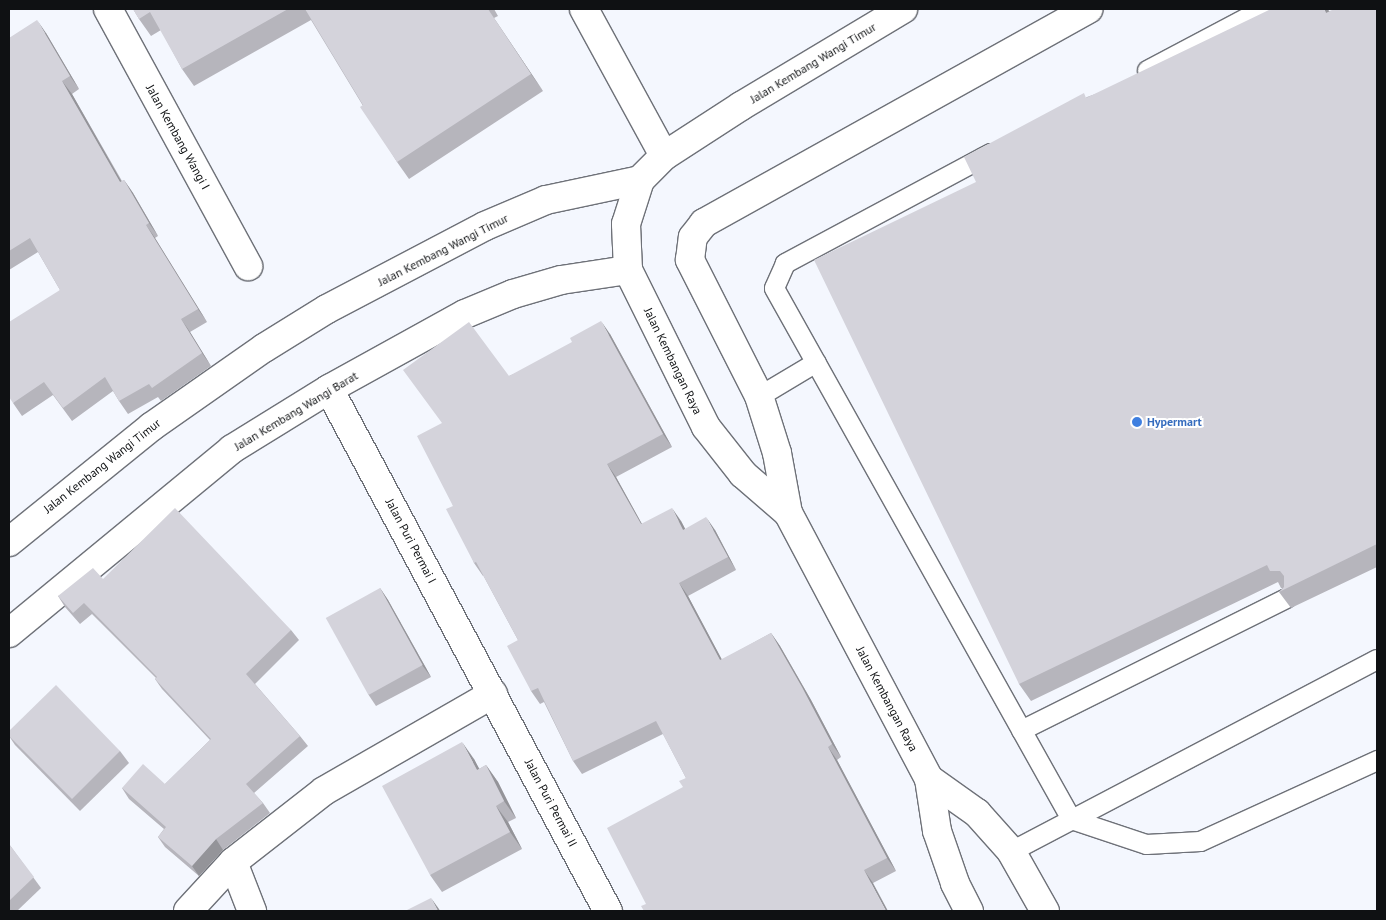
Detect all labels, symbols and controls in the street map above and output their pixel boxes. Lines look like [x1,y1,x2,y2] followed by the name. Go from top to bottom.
[747,20,879,106] street label: Jalan Kembang Wangi Timur
[143,82,213,192] street label: Jalan Kembang Wangi I
[375,211,511,289] street label: Jalan Kembang Wangi Timur
[641,305,705,417] street label: Jalan Kembangan Raya
[232,368,360,454] street label: Jalan Kembang Wangi Barat
[1147,415,1202,429] place label: Hypermart
[40,416,164,516] street label: Jalan Kembang Wangi Timur
[1131,416,1143,428] marker: Hypermart
[383,496,439,586] street label: Jalan Puri Permai I
[853,644,921,754] street label: Jalan Kembangan Raya
[522,757,580,849] street label: Jalan Puri Permai II

